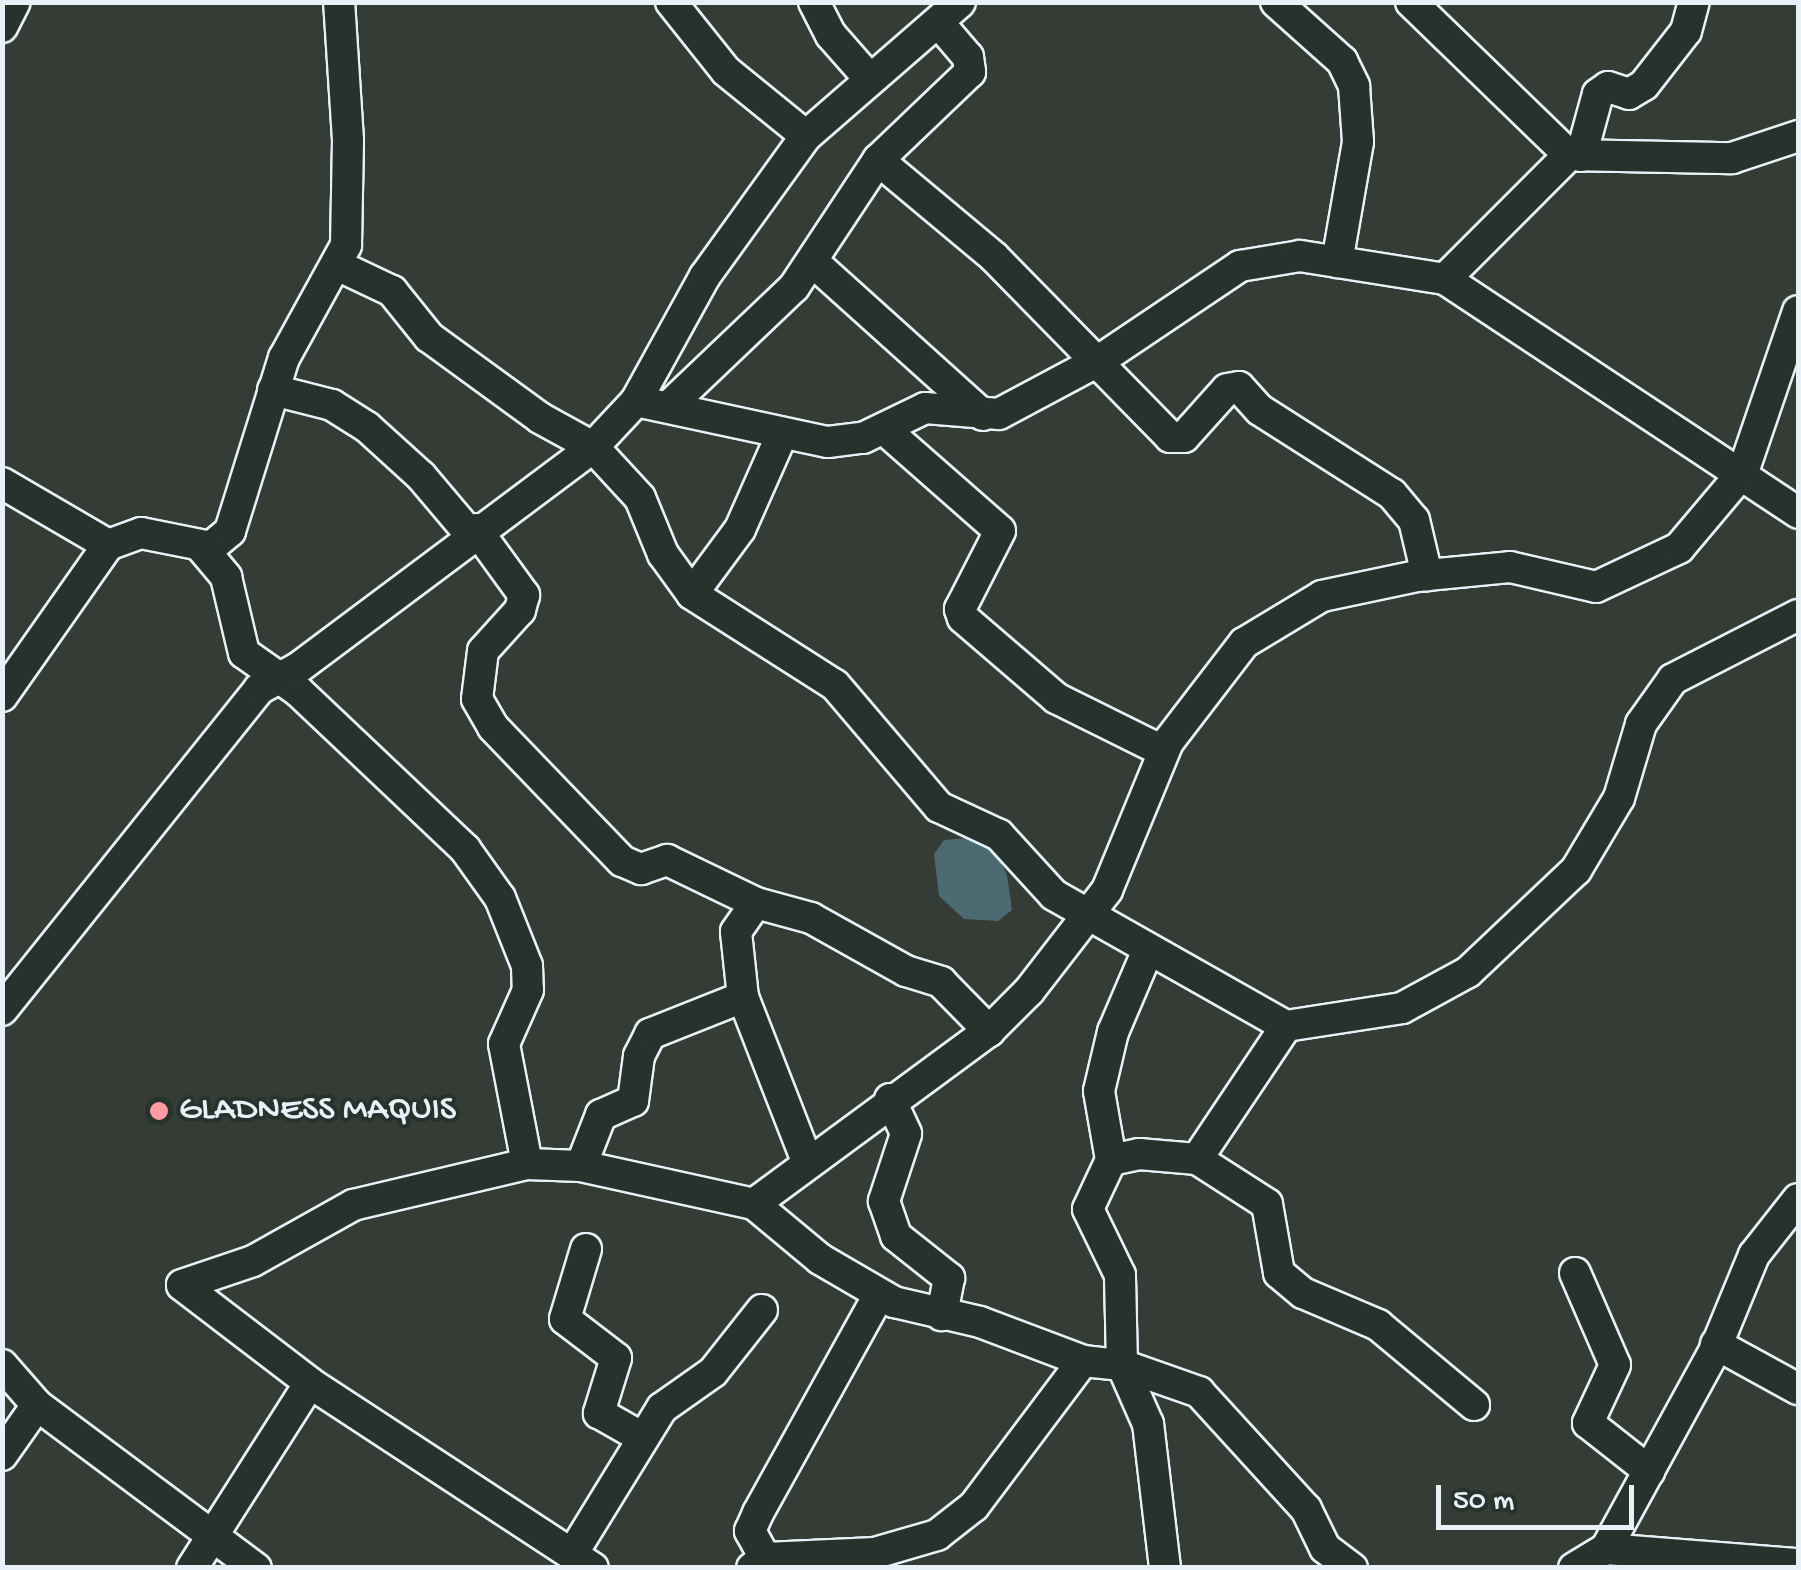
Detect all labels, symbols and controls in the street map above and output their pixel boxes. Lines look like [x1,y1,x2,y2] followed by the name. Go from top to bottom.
[179,1090,456,1132] place label: GLADNESS MAQUIS
[148,1100,170,1122] marker: GLADNESS MAQUIS
[1441,1465,1638,1527] scale bar
[1453,1485,1514,1520] text: 50 m

